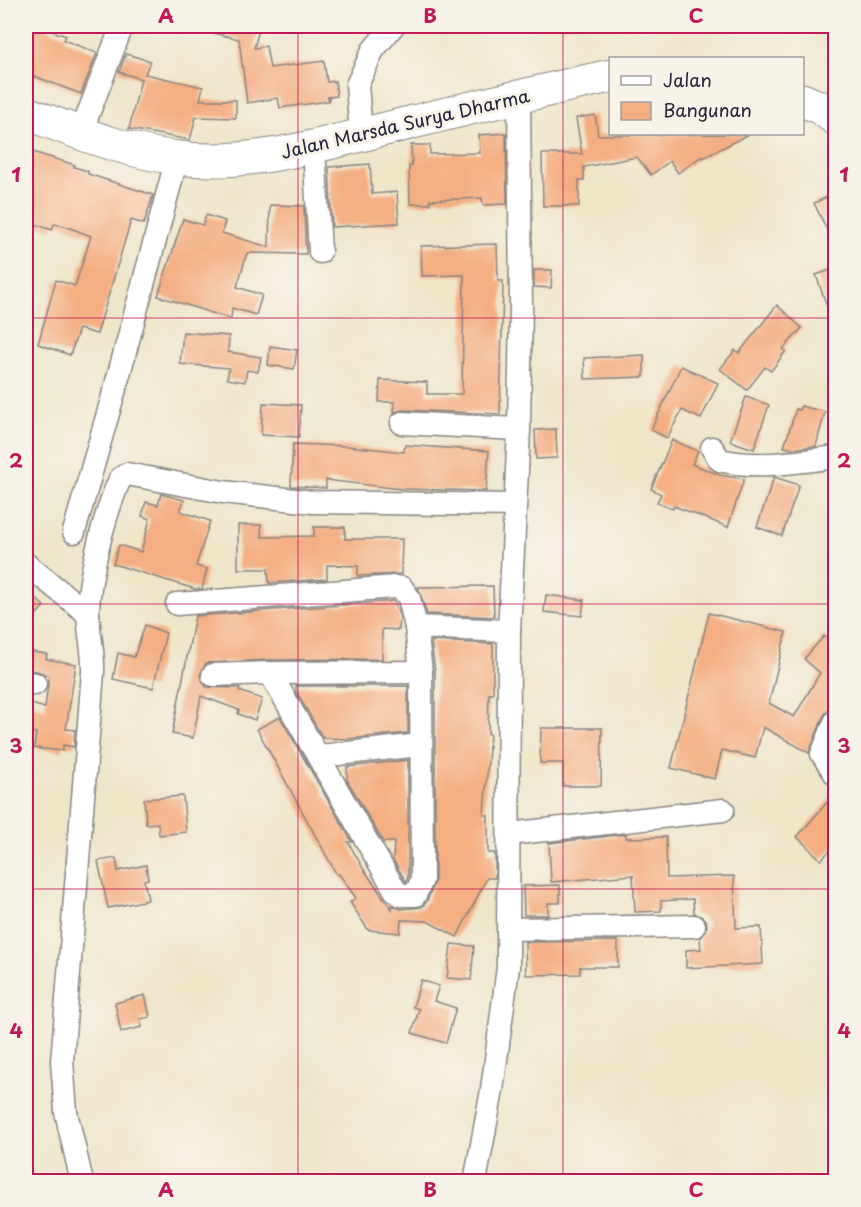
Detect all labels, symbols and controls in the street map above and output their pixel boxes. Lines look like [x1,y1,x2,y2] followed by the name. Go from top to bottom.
[158,0,174,30] text: A
[423,0,437,30] text: B
[688,0,704,30] text: C
[609,57,804,135] legend
[663,66,712,93] text: Jalan
[278,81,532,165] street label: Jalan Marsda Surya Dharma
[663,96,752,123] text: Bangunan
[11,159,21,189] text: 1
[839,159,849,189] text: 1
[9,445,23,475] text: 2
[837,445,851,475] text: 2
[9,730,23,760] text: 3
[837,730,851,760] text: 3
[9,1015,23,1045] text: 4
[837,1015,851,1045] text: 4
[158,1174,174,1204] text: A
[423,1174,437,1204] text: B
[688,1174,704,1204] text: C

